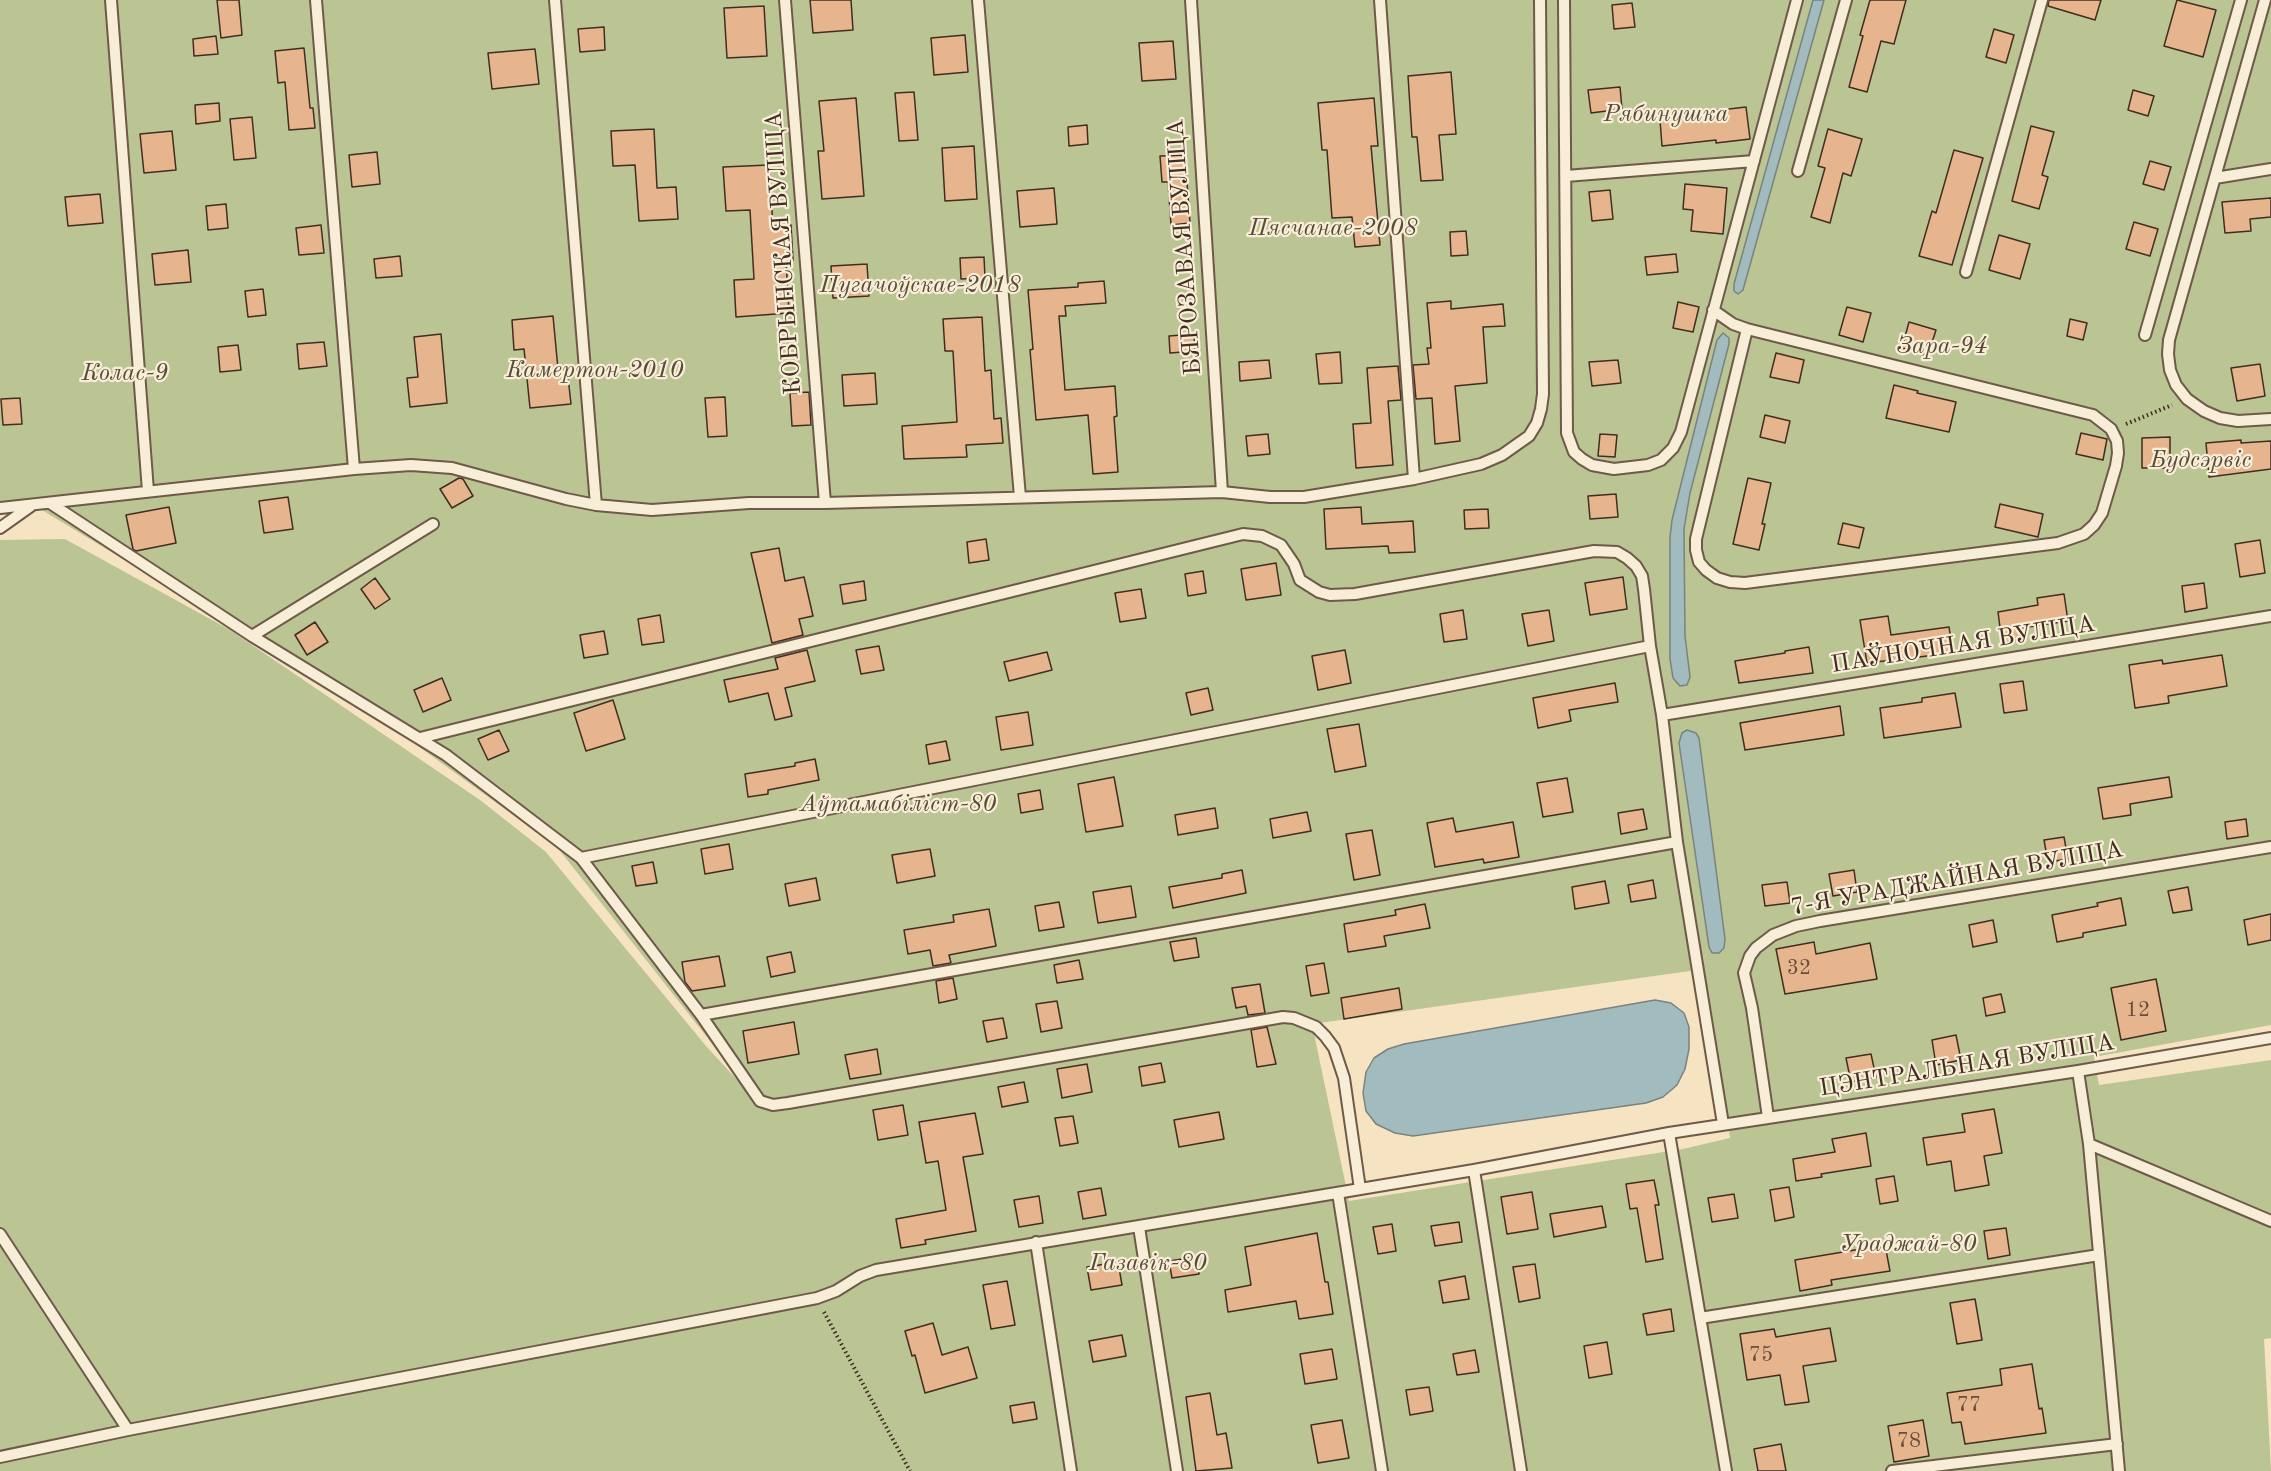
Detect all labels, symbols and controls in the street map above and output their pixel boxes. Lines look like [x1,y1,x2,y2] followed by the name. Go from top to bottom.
[1604,101,1728,129] park label: Рябинушка
[760,110,808,396] street label: КОБРЫНСКАЯ ВУЛІЦА
[1162,118,1208,376] street label: БЯРОЗАВАЯ ВУЛІЦА
[1249,215,1417,243] park label: Пясчанае-2008
[819,272,1021,300] park label: Пугачоўскае-2018
[1897,333,1987,361] park label: Зара-94
[506,357,684,385] park label: Камертон-2010
[82,360,168,388] park label: Колас-9
[2150,447,2252,475] park label: Будсэрвіс
[1829,610,2097,680] street label: ПАЎНОЧНАЯ ВУЛІЦА
[800,791,996,819] park label: Аўтамабіліст-80
[1789,836,2125,922] street label: 7-Я УРАДЖАЙНАЯ ВУЛІЦА
[1787,955,1811,981] house number: 32
[2126,997,2150,1023] house number: 12
[1817,1028,2117,1104] street label: ЦЭНТРАЛЬНАЯ ВУЛІЦА
[1839,1231,1977,1259] park label: Ураджай-80
[1089,1250,1207,1278] park label: Газавік-80
[1749,1342,1773,1368] house number: 75
[1957,1392,1981,1418] house number: 77
[1897,1428,1921,1454] house number: 78

